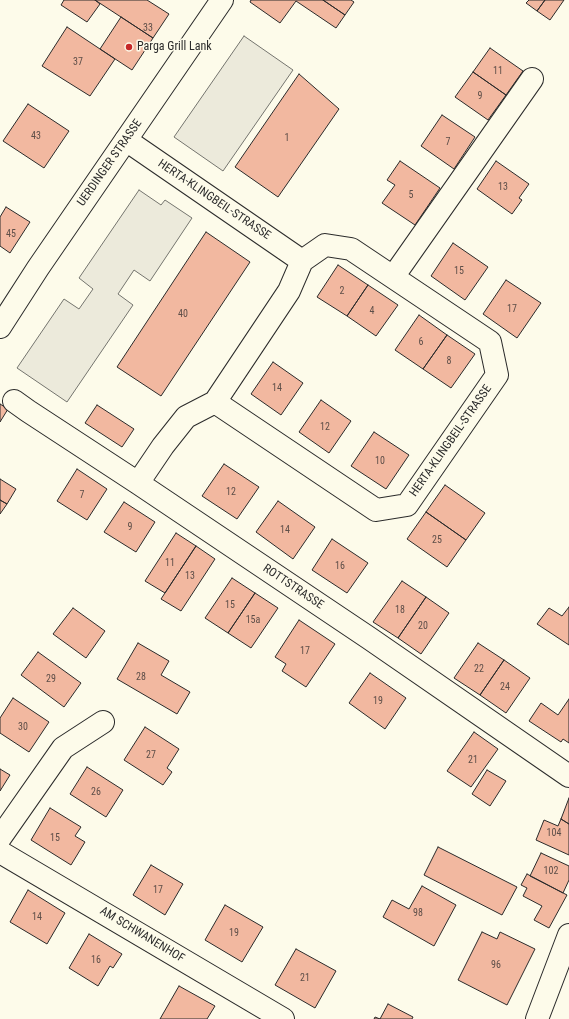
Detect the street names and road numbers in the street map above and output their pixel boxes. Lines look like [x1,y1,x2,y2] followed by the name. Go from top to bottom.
[75,117,145,209] street label: UERDINGER STRASSE
[155,157,273,243] street label: HERTA-KLINGBEIL-STRASSE
[407,382,495,500] street label: HERTA-KLINGBEIL-STRASSE
[260,561,326,613] street label: ROTTSTRASSE
[97,904,187,966] street label: AM SCHWANENHOF

